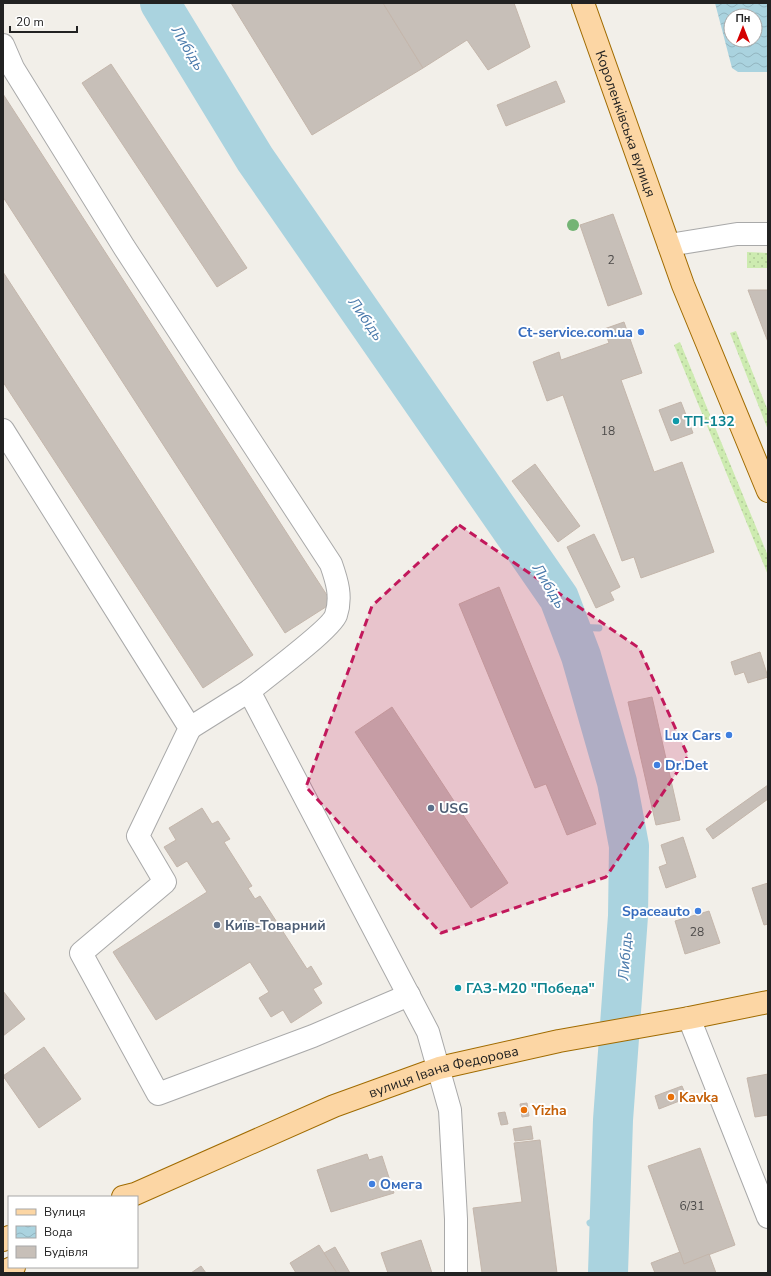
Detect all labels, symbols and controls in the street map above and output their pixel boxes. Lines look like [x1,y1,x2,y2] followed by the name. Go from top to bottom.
[10,8,77,34] scale bar
[723,8,763,48] north arrow
[735,11,751,26] text: Пн
[16,14,44,30] text: 20 m
[166,21,209,74] water label: Либідь
[591,48,660,200] street label: Короленківська вулиця
[607,252,615,268] house number: 2
[343,292,388,345] water label: Либідь
[518,323,633,342] place label: Ct-service.com.ua
[636,327,646,337] marker: Ct-service.com.ua
[684,412,735,431] place label: ТП-132
[671,416,681,426] marker: ТП-132
[601,423,615,439] house number: 18
[527,559,570,612] water label: Либідь
[665,726,721,745] place label: Lux Cars
[724,730,734,740] marker: Lux Cars
[665,756,709,775] place label: Dr.Det
[652,760,662,770] marker: Dr.Det
[439,799,468,818] place label: USG
[426,803,436,813] marker: USG
[622,902,690,921] place label: Spaceauto
[693,906,703,916] marker: Spaceauto
[225,916,326,935] place label: Київ-Товарний
[212,920,222,930] marker: Київ-Товарний
[690,924,704,940] house number: 28
[613,931,637,982] water label: Либідь
[466,979,595,998] place label: ГАЗ-М20 "Победа"
[453,983,463,993] marker: ГАЗ-М20 "Победа"
[366,1041,520,1103] street label: вулиця Івана Федорова
[679,1088,718,1107] place label: Kavka
[666,1092,676,1102] marker: Kavka
[531,1101,567,1120] place label: Yizha
[519,1105,529,1115] marker: Yizha
[380,1175,423,1194] place label: Омега
[367,1179,377,1189] marker: Омега
[8,1196,138,1268] legend
[680,1198,705,1214] house number: 6/31
[44,1204,86,1220] text: Вулиця
[44,1224,72,1240] text: Вода
[44,1244,88,1260] text: Будівля

